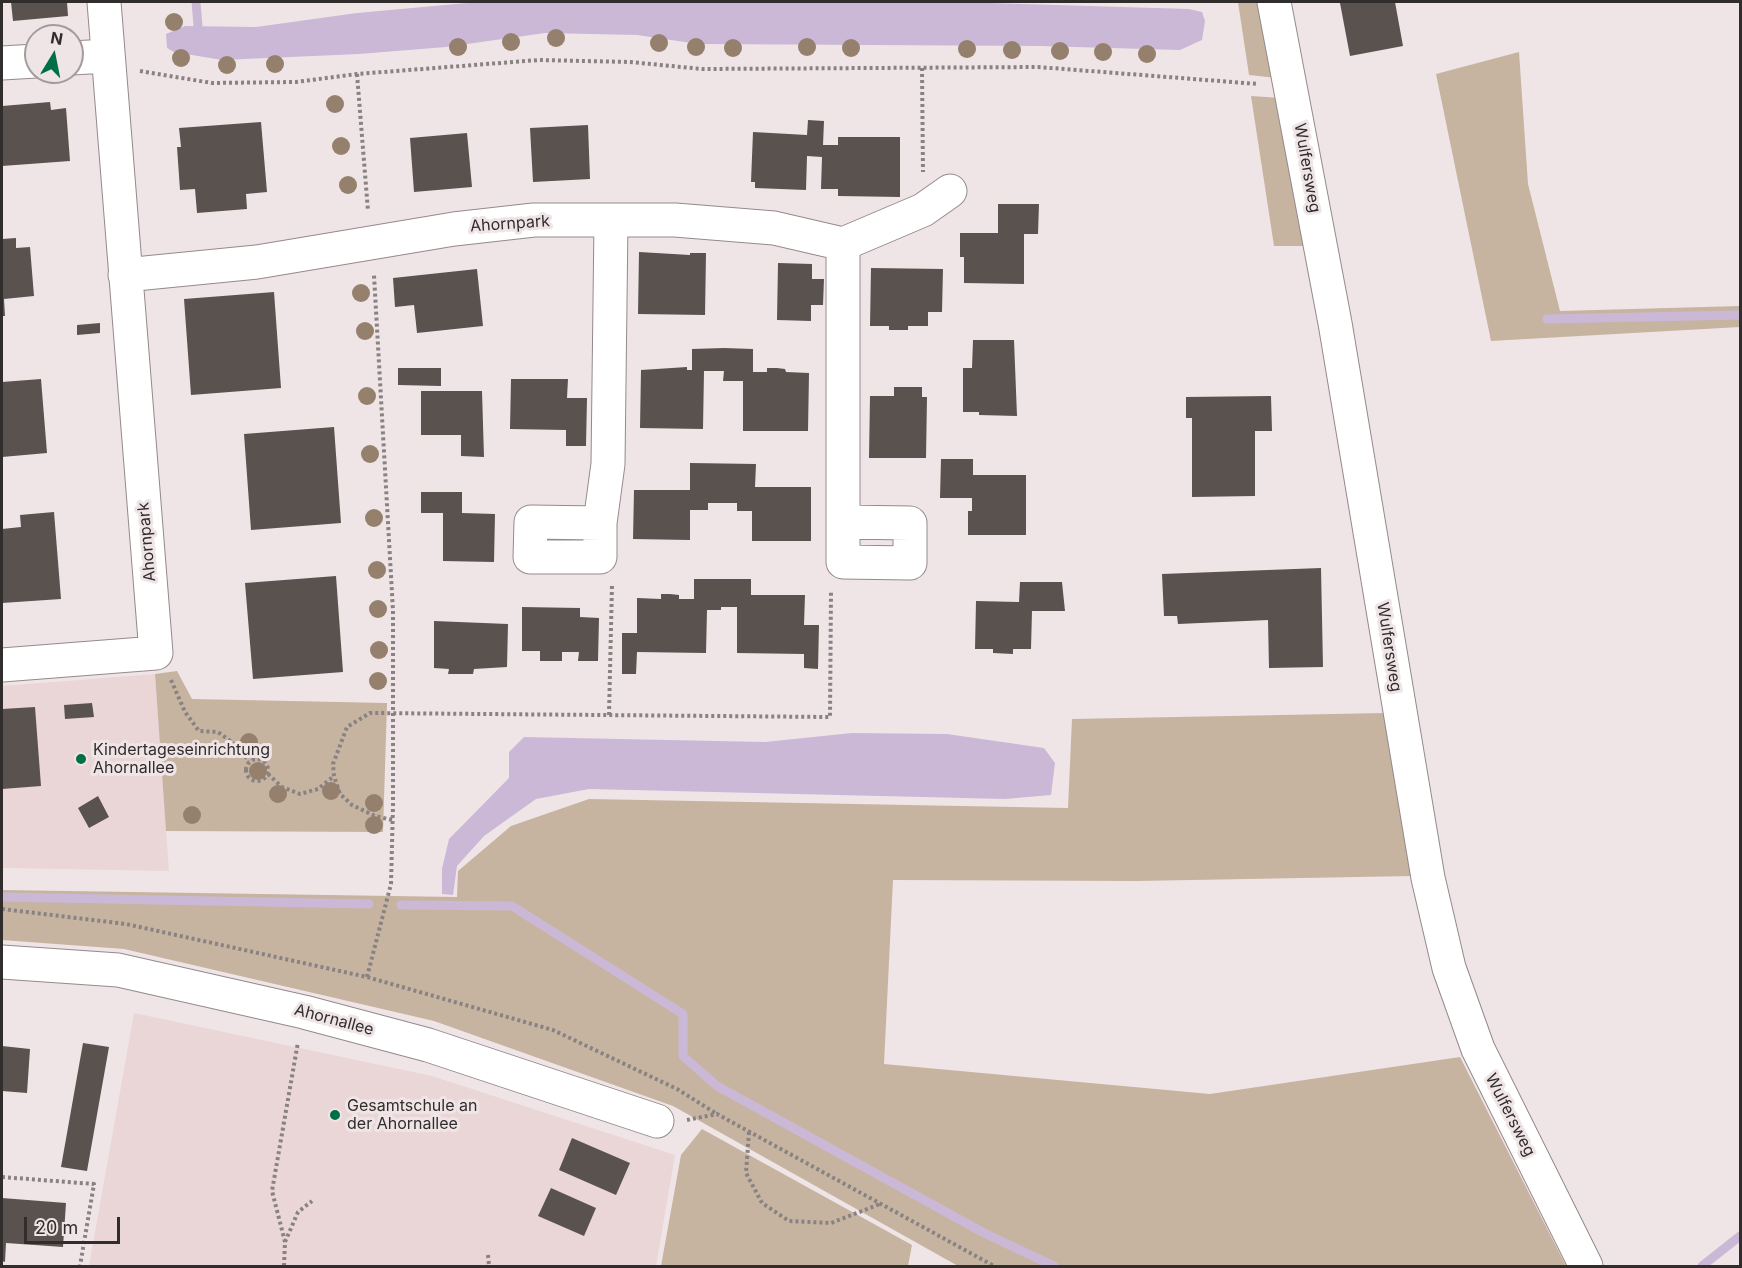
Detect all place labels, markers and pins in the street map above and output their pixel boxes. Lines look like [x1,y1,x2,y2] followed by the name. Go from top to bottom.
[93,740,270,778] place label: Kindertageseinrichtung Ahornallee
[74,752,88,766] marker: Kindertageseinrichtung Ahornallee
[347,1096,477,1134] place label: Gesamtschule an der Ahornallee
[328,1108,342,1122] marker: Gesamtschule an der Ahornallee

